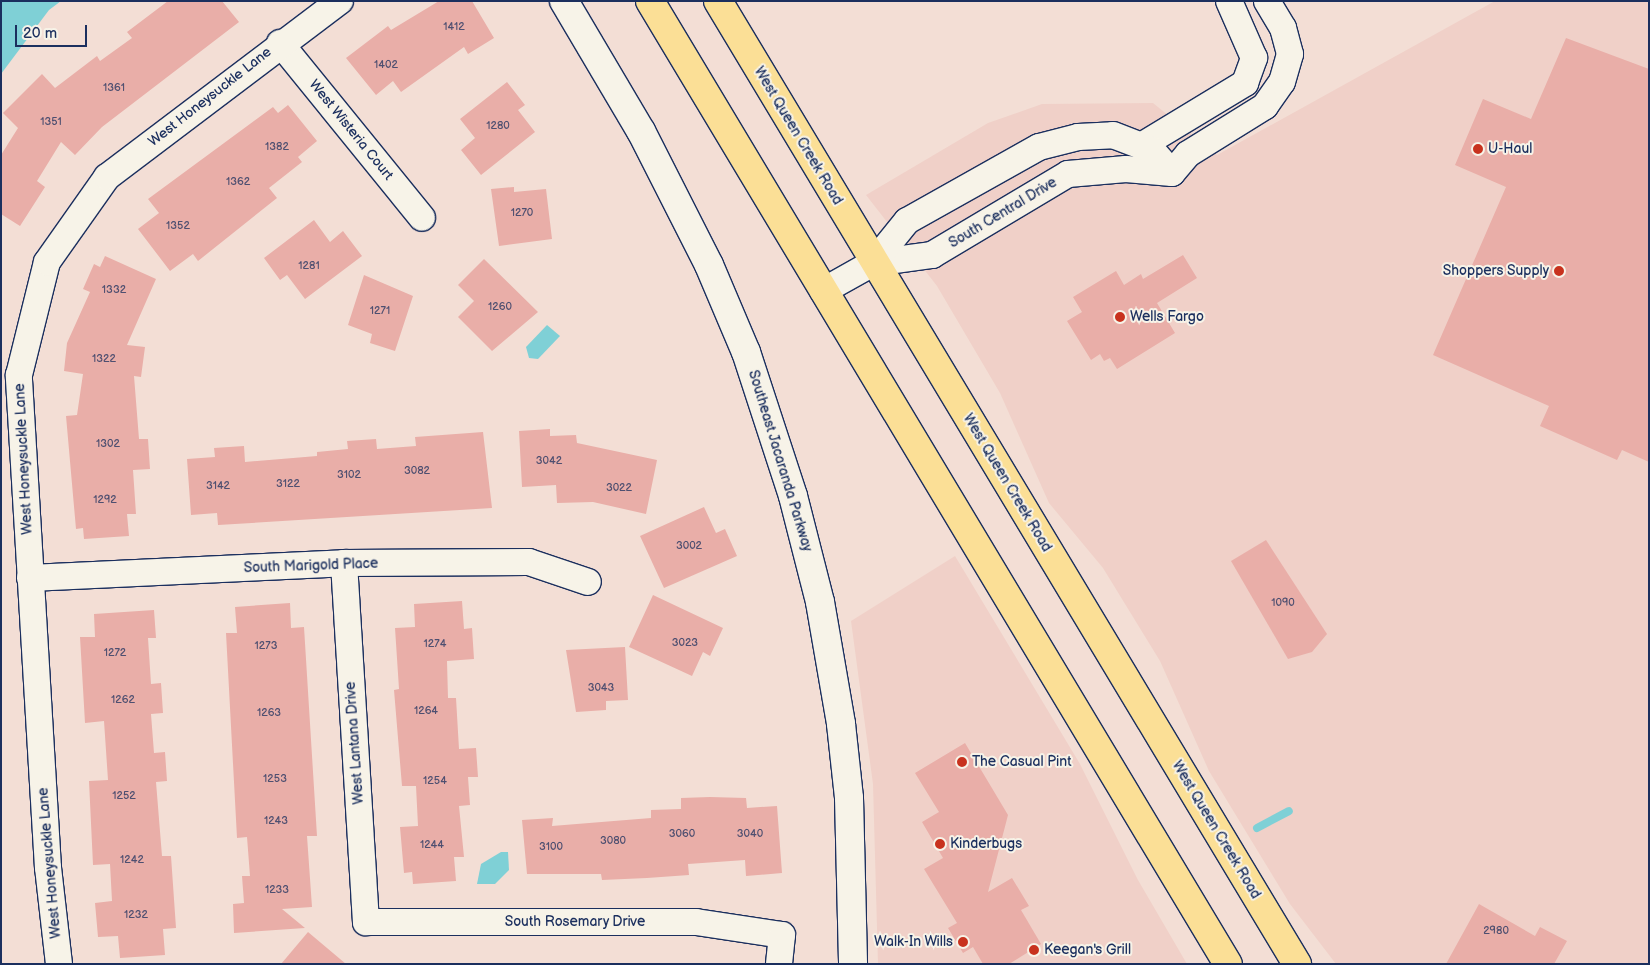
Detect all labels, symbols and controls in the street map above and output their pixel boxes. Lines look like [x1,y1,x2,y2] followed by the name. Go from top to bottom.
[18,15,90,47] scale bar
[443,20,465,34] house number: 1412
[23,24,57,43] text: 20 m
[145,44,275,150] street label: West Honeysuckle Lane
[374,58,398,72] house number: 1402
[750,64,846,208] street label: West Queen Creek Road
[305,76,397,184] street label: West Wisteria Court
[103,81,125,95] house number: 1361
[40,115,62,129] house number: 1351
[486,119,510,133] house number: 1280
[265,140,289,154] house number: 1382
[1488,141,1532,157] place label: U-Haul
[1472,143,1484,155] marker: U-Haul
[946,174,1060,252] street label: South Central Drive
[226,175,250,189] house number: 1362
[511,206,533,220] house number: 1270
[166,219,190,233] house number: 1352
[298,259,320,273] house number: 1281
[1443,263,1549,279] place label: Shoppers Supply
[1553,265,1565,277] marker: Shoppers Supply
[102,283,126,297] house number: 1332
[488,300,512,314] house number: 1260
[370,304,390,318] house number: 1271
[1130,309,1204,325] place label: Wells Fargo
[1114,311,1126,323] marker: Wells Fargo
[92,352,116,366] house number: 1322
[744,368,816,554] street label: Southeast Jacaranda Parkway
[12,383,36,535] street label: West Honeysuckle Lane
[959,411,1055,555] street label: West Queen Creek Road
[96,437,120,451] house number: 1302
[536,454,562,468] house number: 3042
[404,464,430,478] house number: 3082
[337,468,361,482] house number: 3102
[276,477,300,491] house number: 3122
[206,479,230,493] house number: 3142
[606,481,632,495] house number: 3022
[93,493,117,507] house number: 1292
[676,539,702,553] house number: 3002
[243,555,379,577] street label: South Marigold Place
[1271,596,1295,610] house number: 1090
[672,636,698,650] house number: 3023
[424,637,446,651] house number: 1274
[255,639,277,653] house number: 1273
[104,646,126,660] house number: 1272
[342,681,368,805] street label: West Lantana Drive
[588,681,614,695] house number: 3043
[111,693,135,707] house number: 1262
[414,704,438,718] house number: 1264
[257,706,281,720] house number: 1263
[972,754,1072,770] place label: The Casual Pint
[956,756,968,768] marker: The Casual Pint
[1168,758,1264,902] street label: West Queen Creek Road
[263,772,287,786] house number: 1253
[423,774,447,788] house number: 1254
[35,787,65,939] street label: West Honeysuckle Lane
[112,789,136,803] house number: 1252
[264,814,288,828] house number: 1243
[669,827,695,841] house number: 3060
[737,827,763,841] house number: 3040
[600,834,626,848] house number: 3080
[950,836,1022,852] place label: Kinderbugs
[420,838,444,852] house number: 1244
[934,838,946,850] marker: Kinderbugs
[539,840,563,854] house number: 3100
[120,853,144,867] house number: 1242
[265,883,289,897] house number: 1233
[124,908,148,922] house number: 1232
[504,914,646,930] street label: South Rosemary Drive
[1483,924,1509,938] house number: 2980
[873,934,953,950] place label: Walk-In Wills
[957,936,969,948] marker: Walk-In Wills
[1044,942,1131,958] place label: Keegan's Grill
[1028,944,1040,956] marker: Keegan's Grill

